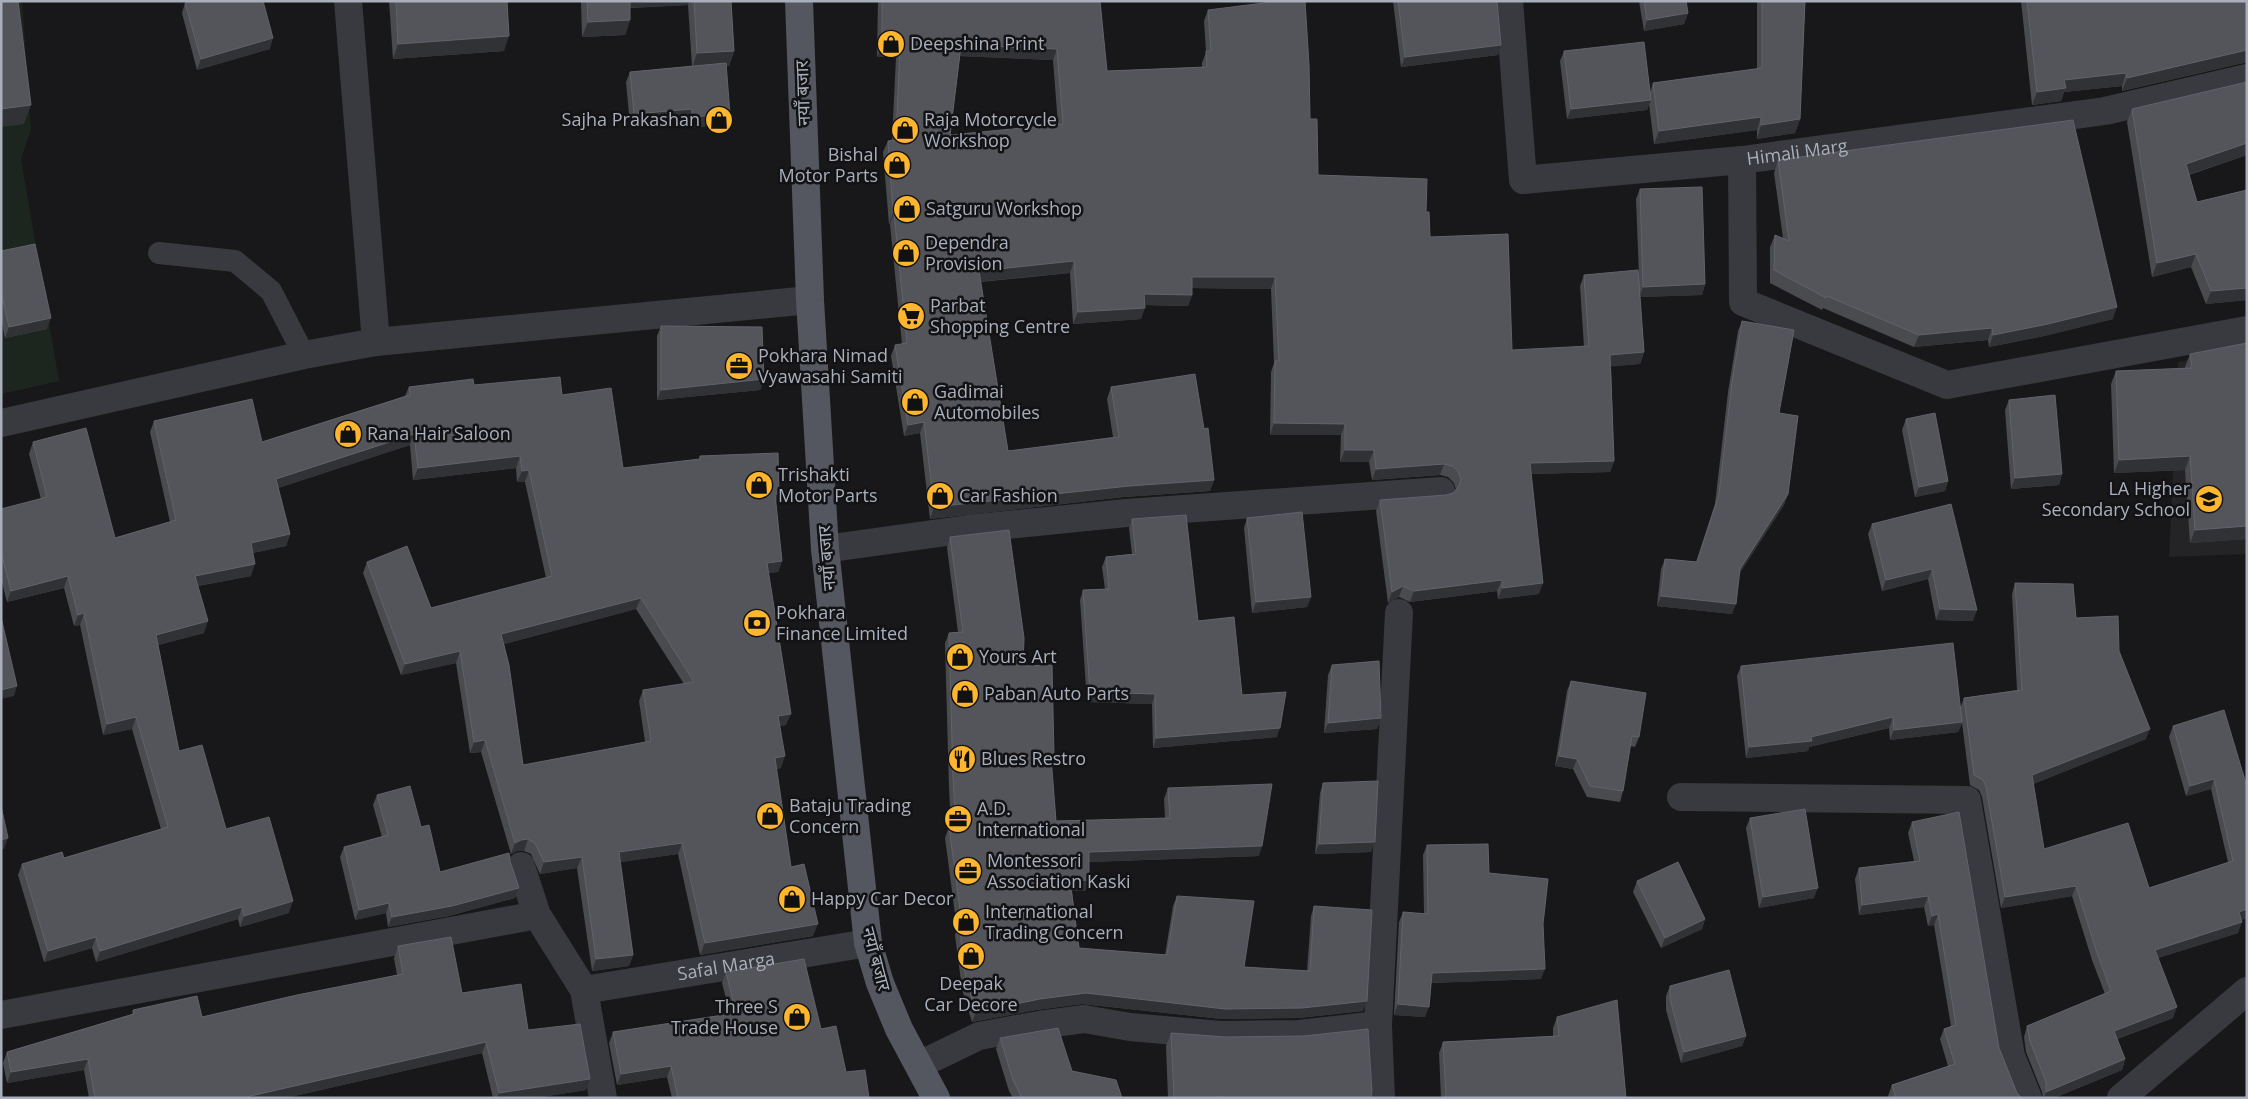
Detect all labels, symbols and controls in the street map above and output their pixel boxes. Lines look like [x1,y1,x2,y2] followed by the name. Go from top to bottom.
[876,29,906,59] shop icon: Deepshina Print
[910,31,1044,55] place label: Deepshina Print
[789,59,815,126] street label: नयाँ बजार
[704,105,734,135] shop icon: Sajha Prakashan
[562,107,700,131] place label: Sajha Prakashan
[924,107,1057,152] place label: Raja Motorcycle Workshop
[890,115,920,145] shop icon: Raja Motorcycle Workshop
[1745,133,1849,170] street label: Himali Marg
[779,142,878,187] place label: Bishal Motor Parts
[882,150,912,180] shop icon: Bishal Motor Parts
[892,194,922,224] shop icon: Satguru Workshop
[926,196,1082,220] place label: Satguru Workshop
[925,230,1009,275] place label: Dependra Provision
[891,238,921,268] shop icon: Dependra Provision
[930,293,1070,338] place label: Parbat Shopping Centre
[896,301,926,331] supermarket icon: Parbat Shopping Centre
[758,343,903,388] place label: Pokhara Nimad Vyawasahi Samiti
[724,351,754,381] office icon: Pokhara Nimad Vyawasahi Samiti
[934,379,1040,424] place label: Gadimai Automobiles
[900,387,930,417] shop icon: Gadimai Automobiles
[333,419,363,449] shop icon: Rana Hair Saloon
[367,421,511,445] place label: Rana Hair Saloon
[778,462,877,507] place label: Trishakti Motor Parts
[744,470,774,500] shop icon: Trishakti Motor Parts
[2042,476,2191,521] place label: LA Higher Secondary School
[925,481,955,511] shop icon: Car Fashion
[959,483,1058,507] place label: Car Fashion
[2194,484,2224,514] school or university icon: LA Higher Secondary School
[811,524,841,592] street label: नयाँ बजार
[776,600,908,645] place label: Pokhara Finance Limited
[742,608,772,638] bank icon: Pokhara Finance Limited
[945,642,975,672] shop icon: Yours Art
[979,644,1057,668] place label: Yours Art
[950,679,980,709] shop icon: Paban Auto Parts
[984,681,1129,705] place label: Paban Auto Parts
[947,744,977,774] restaurant icon: Blues Restro
[981,746,1086,770] place label: Blues Restro
[789,793,911,838] place label: Bataju Trading Concern
[977,796,1085,841] place label: A.D. International
[755,801,785,831] shop icon: Bataju Trading Concern
[943,804,973,834] office icon: A.D. International
[987,848,1131,893] place label: Montessori Association Kaski
[953,856,983,886] office icon: Montessori Association Kaski
[777,884,807,914] shop icon: Happy Car Decor
[811,886,954,910] place label: Happy Car Decor
[985,899,1124,944] place label: International Trading Concern
[951,907,981,937] shop icon: International Trading Concern
[857,924,897,994] street label: नयाँ बजार
[956,941,986,971] shop icon: Deepak Car Decore
[675,946,776,985] street label: Safal Marga
[924,971,1018,1016] place label: Deepak Car Decore
[671,994,778,1039] place label: Three S Trade House
[782,1002,812,1032] shop icon: Three S Trade House

